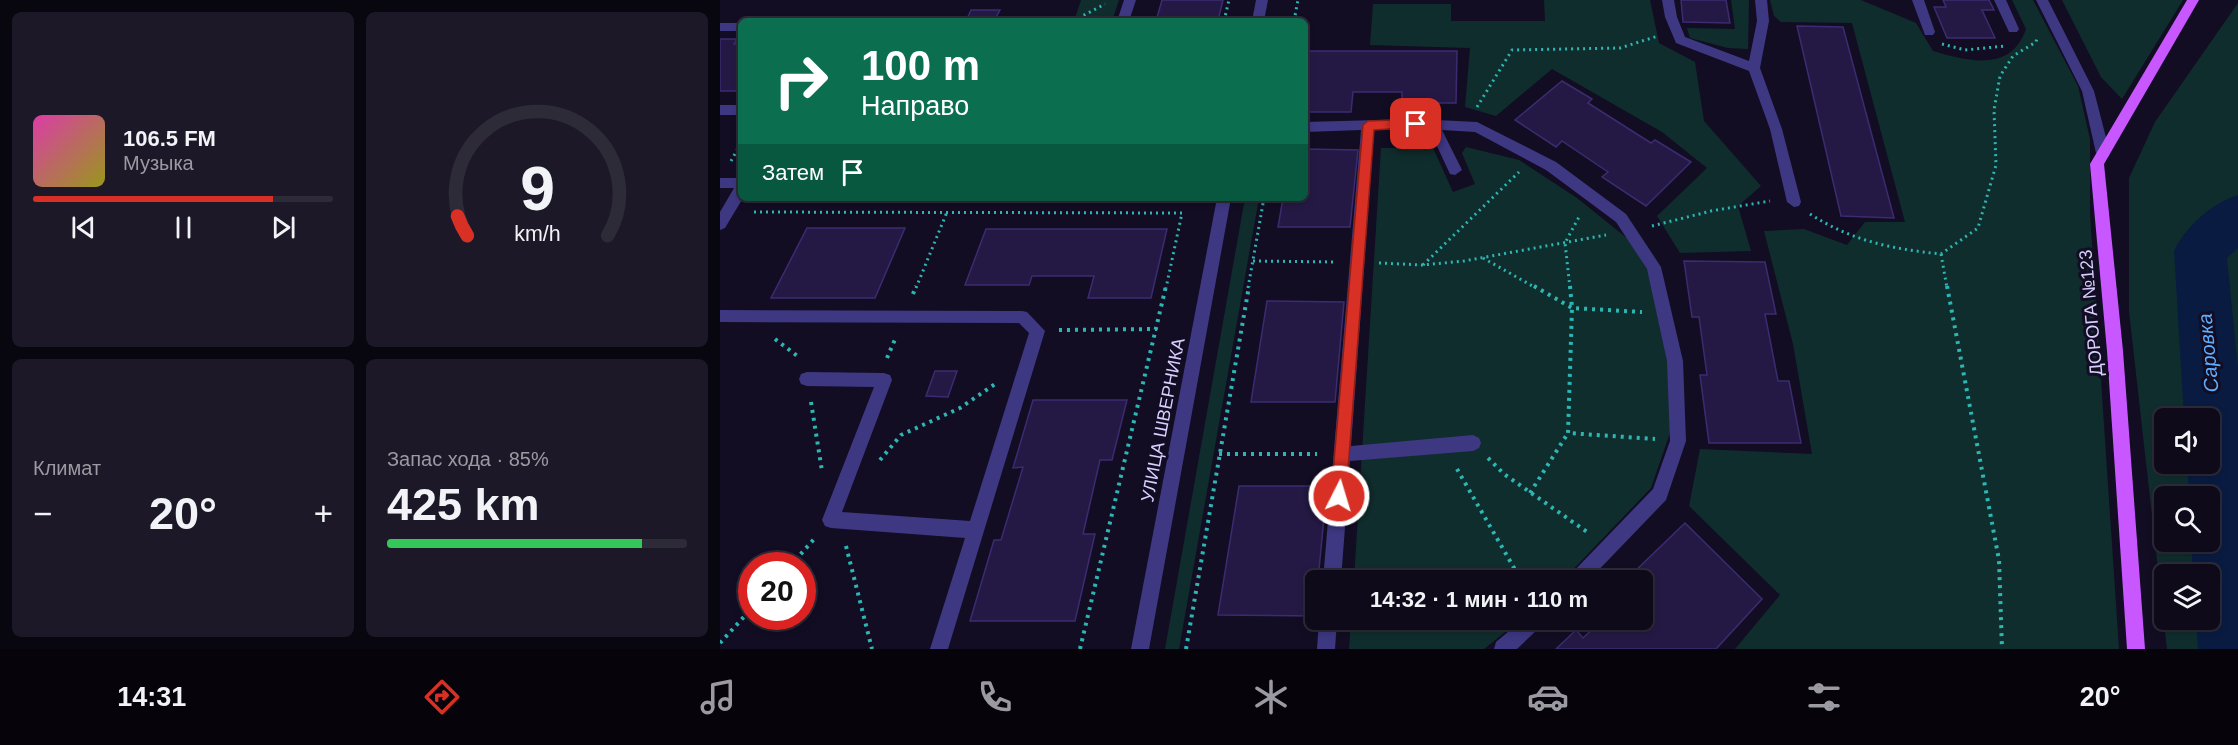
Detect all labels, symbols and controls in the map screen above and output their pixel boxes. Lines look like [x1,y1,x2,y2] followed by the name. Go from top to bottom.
[762,42,840,120] icon: right
[861,42,980,89] text: 100 m
[861,91,969,121] text: Направо
[1390,98,1441,149] pin
[1399,107,1432,140] icon: arrive
[123,126,216,151] text: 106.5 FM
[123,152,194,174] text: Музыка
[520,155,554,224] text: 9
[836,156,869,189] icon: arrive
[762,160,824,185] text: Затем
[67,211,100,244] icon: previous
[167,211,200,244] icon: pause
[267,211,300,244] icon: next
[514,223,560,247] text: km/h
[2076,249,2106,377] street label: ДОРОГА №123
[2194,313,2222,393] water label: Саровка
[1137,336,1189,504] street label: УЛИЦА ШВЕРНИКА
[2154,408,2220,630] map controls
[2154,408,2220,474] button: sound
[387,448,549,470] text: Запас хода · 85%
[33,457,101,479] text: Климат
[1307,464,1371,528] position arrow
[387,479,540,530] text: 425 km
[2154,486,2220,552] button: search
[149,488,217,539] text: 20°
[33,495,52,532] text: −
[314,495,333,532] text: +
[738,552,816,630] speed limit sign: 20
[2154,564,2220,630] button: layers
[1370,587,1588,612] text: 14:32 · 1 мин · 110 m
[421,676,463,718] icon: directions
[697,676,739,718] icon: music
[974,676,1016,718] icon: phone
[1250,676,1292,718] icon: climate
[1527,676,1569,718] icon: car
[1803,676,1845,718] icon: filters
[117,682,186,712] text: 14:31
[2080,682,2121,712] text: 20°

